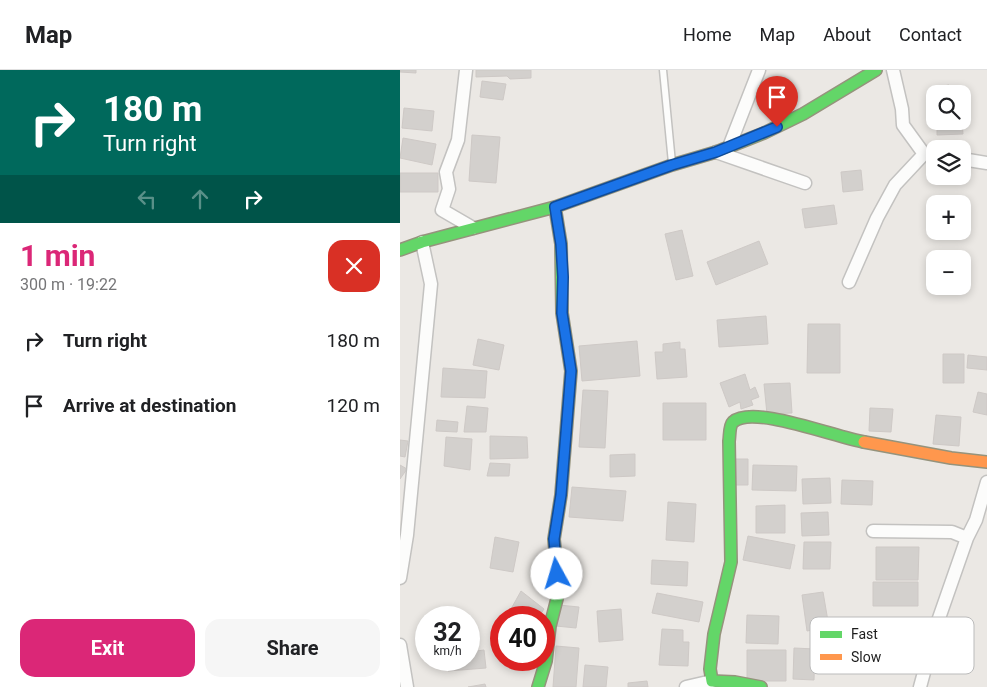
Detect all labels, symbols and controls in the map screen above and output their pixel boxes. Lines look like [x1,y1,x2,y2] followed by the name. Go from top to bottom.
[25,21,72,49] text: Map
[683,24,732,45] text: Home
[760,24,795,45] text: Map
[823,24,871,45] text: About
[899,24,962,45] text: Contact
[756,76,798,127] pin
[763,83,791,111] icon: arrive
[926,85,971,295] map controls
[926,85,971,130] button: search
[103,89,202,130] text: 180 m
[20,90,85,155] icon: right
[103,131,197,156] text: Turn right
[926,140,971,185] button: layers
[133,185,161,213] icon: left
[186,185,214,213] icon: ahead
[239,185,267,213] icon: right
[926,195,971,240] button: +
[20,238,95,273] text: 1 min
[328,240,380,292] button: close
[926,250,971,295] button: −
[20,275,117,294] text: 300 m · 19:22
[20,327,48,355] icon: right
[63,329,147,352] text: Turn right
[327,329,380,352] text: 180 m
[20,392,48,420] icon: arrive
[63,394,236,417] text: Arrive at destination
[327,394,380,417] text: 120 m
[530,547,582,599] position arrow
[490,606,555,671] speed limit sign: 40
[810,617,974,674] legend
[433,618,462,647] text: 32
[20,619,195,677] button: Exit
[205,619,380,677] button: Share
[851,626,878,642] text: Fast
[433,644,462,658] text: km/h
[851,649,882,665] text: Slow

